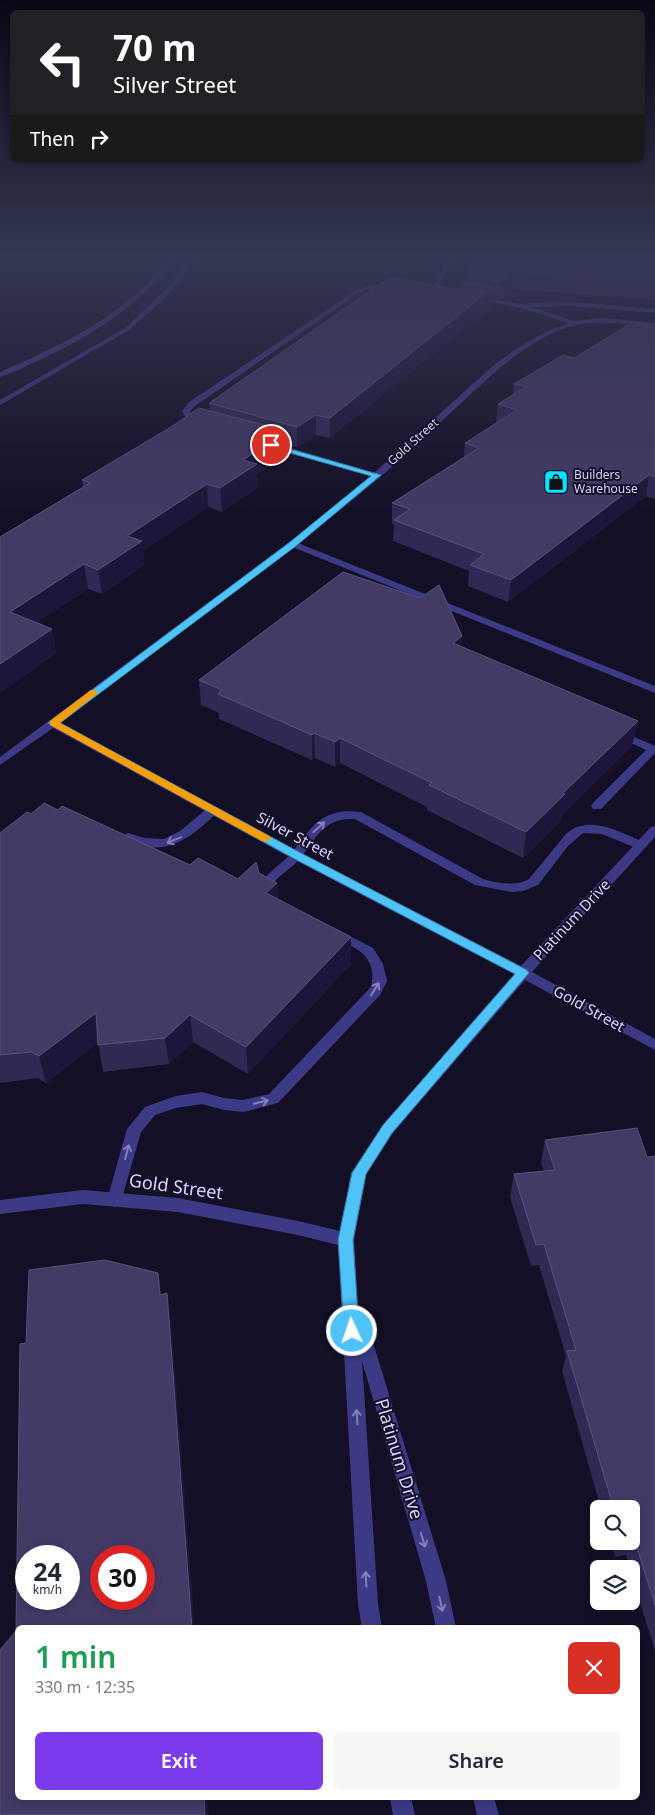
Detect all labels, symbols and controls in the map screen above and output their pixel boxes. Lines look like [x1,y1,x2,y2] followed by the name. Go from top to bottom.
[113,24,196,71] text: 70 m
[30,30,95,95] icon: left
[113,69,236,99] text: Silver Street
[85,125,113,153] icon: right
[30,126,75,152] text: Then
[384,414,442,469] street label: Gold Street
[250,424,292,466] pin
[257,431,285,459] icon: arrive
[574,466,638,497] place label: Builders Warehouse
[543,469,569,495] shop icon: Builders Warehouse
[254,807,338,864] street label: Silver Street
[312,821,325,833] one-way arrow
[167,835,182,845] one-way arrow
[528,874,614,964] street label: Platinum Drive
[550,980,629,1036] street label: Gold Street
[369,982,380,996] one-way arrow
[252,1097,268,1106] one-way arrow
[123,1145,133,1161] one-way arrow
[128,1168,225,1205] street label: Gold Street
[325,1304,377,1356] position arrow
[370,1395,430,1522] street label: Platinum Drive
[352,1409,361,1425] one-way arrow
[590,1500,640,1610] map controls
[590,1500,640,1550] button: search
[419,1532,429,1548] one-way arrow
[90,1545,155,1610] speed limit sign: 30
[33,1554,62,1588] text: 24
[590,1560,640,1610] button: layers
[362,1571,371,1587] one-way arrow
[33,1581,62,1598] text: km/h
[437,1596,446,1612] one-way arrow
[35,1636,116,1677] text: 1 min
[568,1642,620,1694] button: close
[35,1676,135,1698] text: 330 m · 12:35
[35,1732,323,1790] button: Exit
[333,1732,620,1790] button: Share

